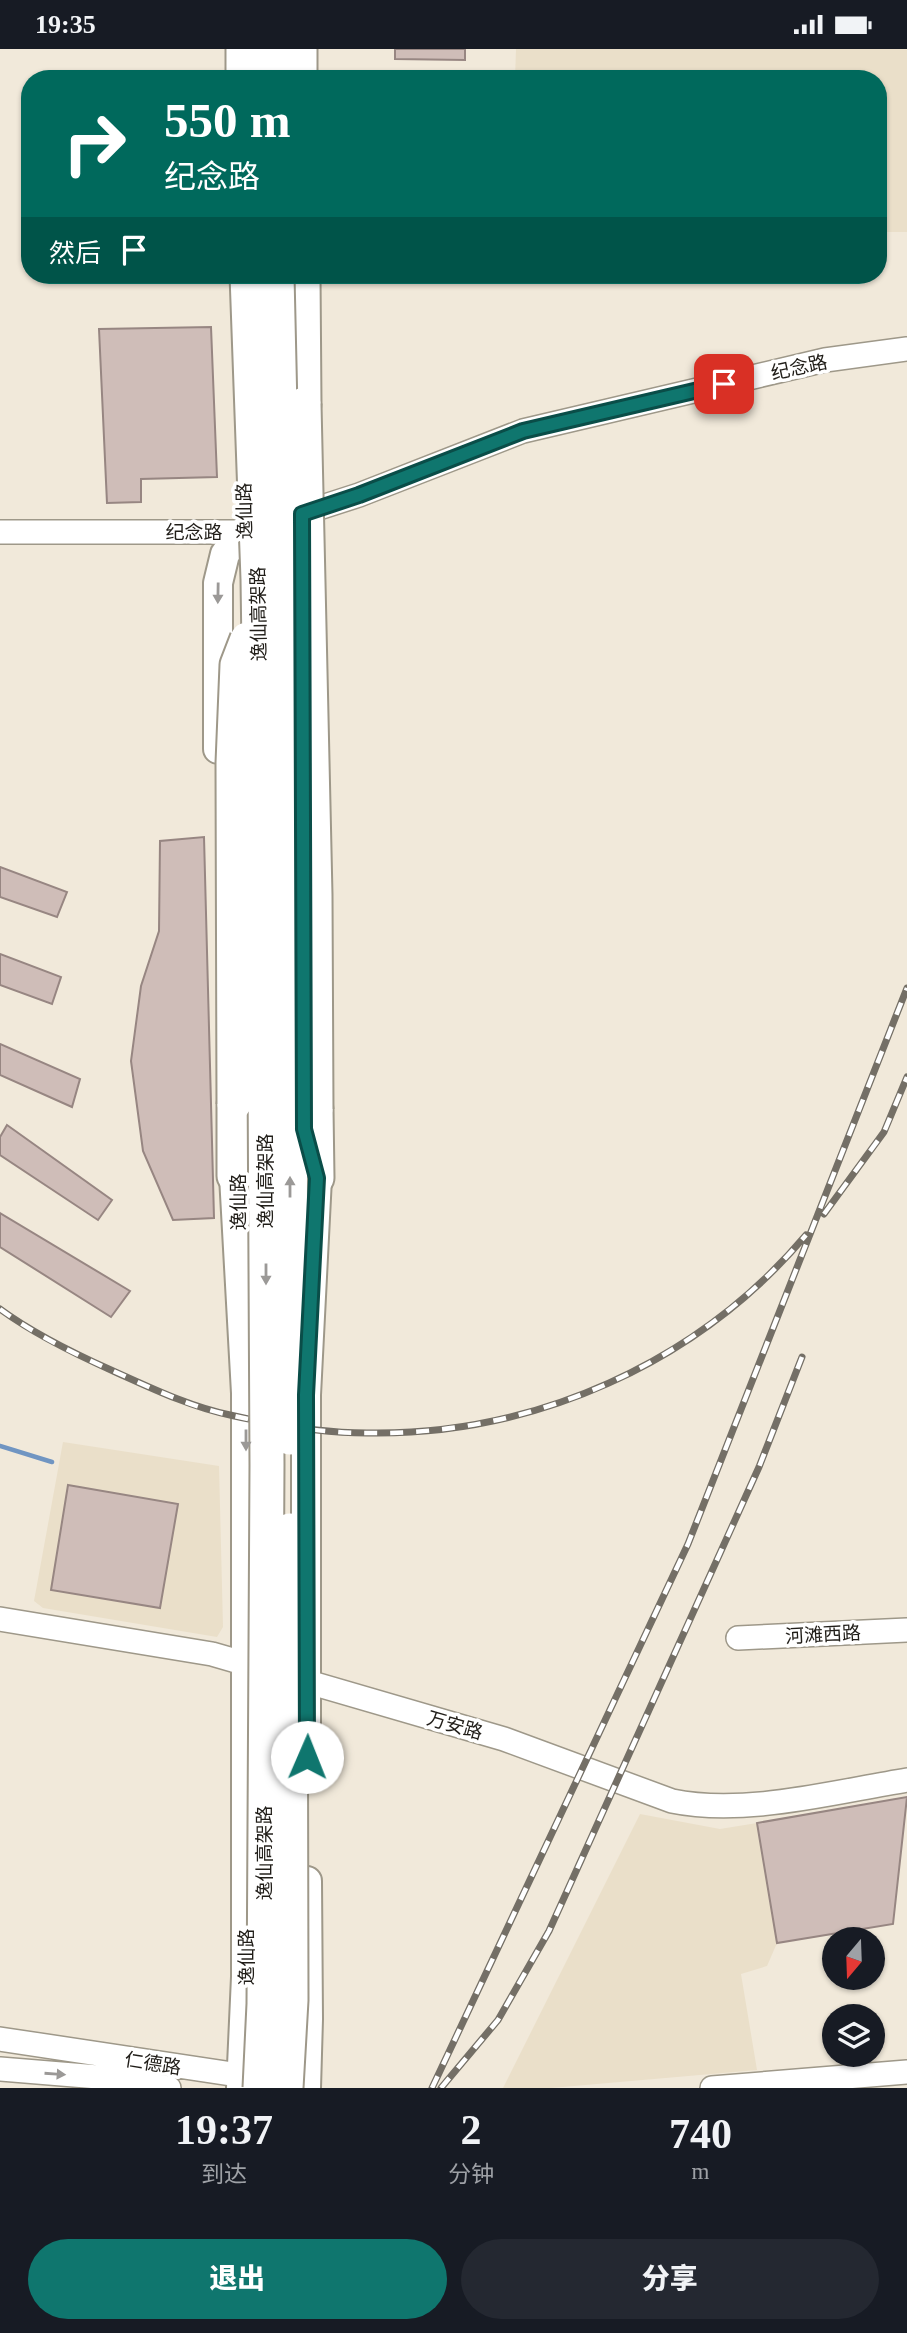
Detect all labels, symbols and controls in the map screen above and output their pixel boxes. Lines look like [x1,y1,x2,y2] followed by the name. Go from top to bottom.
[35,10,96,39] text: 19:35
[164,93,291,148] text: 550 m
[49,98,140,189] icon: right
[164,159,260,195] text: 纪念路
[115,231,153,269] icon: arrive
[49,239,101,268] text: 然后
[769,351,829,384] street label: 纪念路
[694,354,754,414] pin
[705,365,743,403] icon: arrive
[234,482,255,540] street label: 逸仙路
[165,522,223,543] street label: 纪念路
[247,566,270,662] street label: 逸仙高架路
[213,582,224,604] one-way arrow
[255,1133,276,1229] street label: 逸仙高架路
[228,1173,249,1231] street label: 逸仙路
[284,1176,296,1198] one-way arrow
[260,1263,272,1285] one-way arrow
[240,1429,252,1451] one-way arrow
[785,1622,862,1647] street label: 河滩西路
[425,1708,485,1743] street label: 万安路
[270,1720,344,1794] position arrow
[254,1805,275,1901] street label: 逸仙高架路
[822,1927,886,1990] north arrow
[822,1927,885,2067] map controls
[236,1928,257,1986] street label: 逸仙路
[822,2004,885,2067] button: layers
[123,2049,183,2078] street label: 仁德路
[44,2069,66,2080] one-way arrow
[175,2107,273,2153] text: 19:37
[461,2107,482,2153] text: 2
[669,2111,732,2157] text: 740
[692,2159,709,2184] text: m
[201,2162,247,2187] text: 到达
[448,2162,494,2187] text: 分钟
[28,2239,447,2319] button: 退出
[461,2239,879,2319] button: 分享

